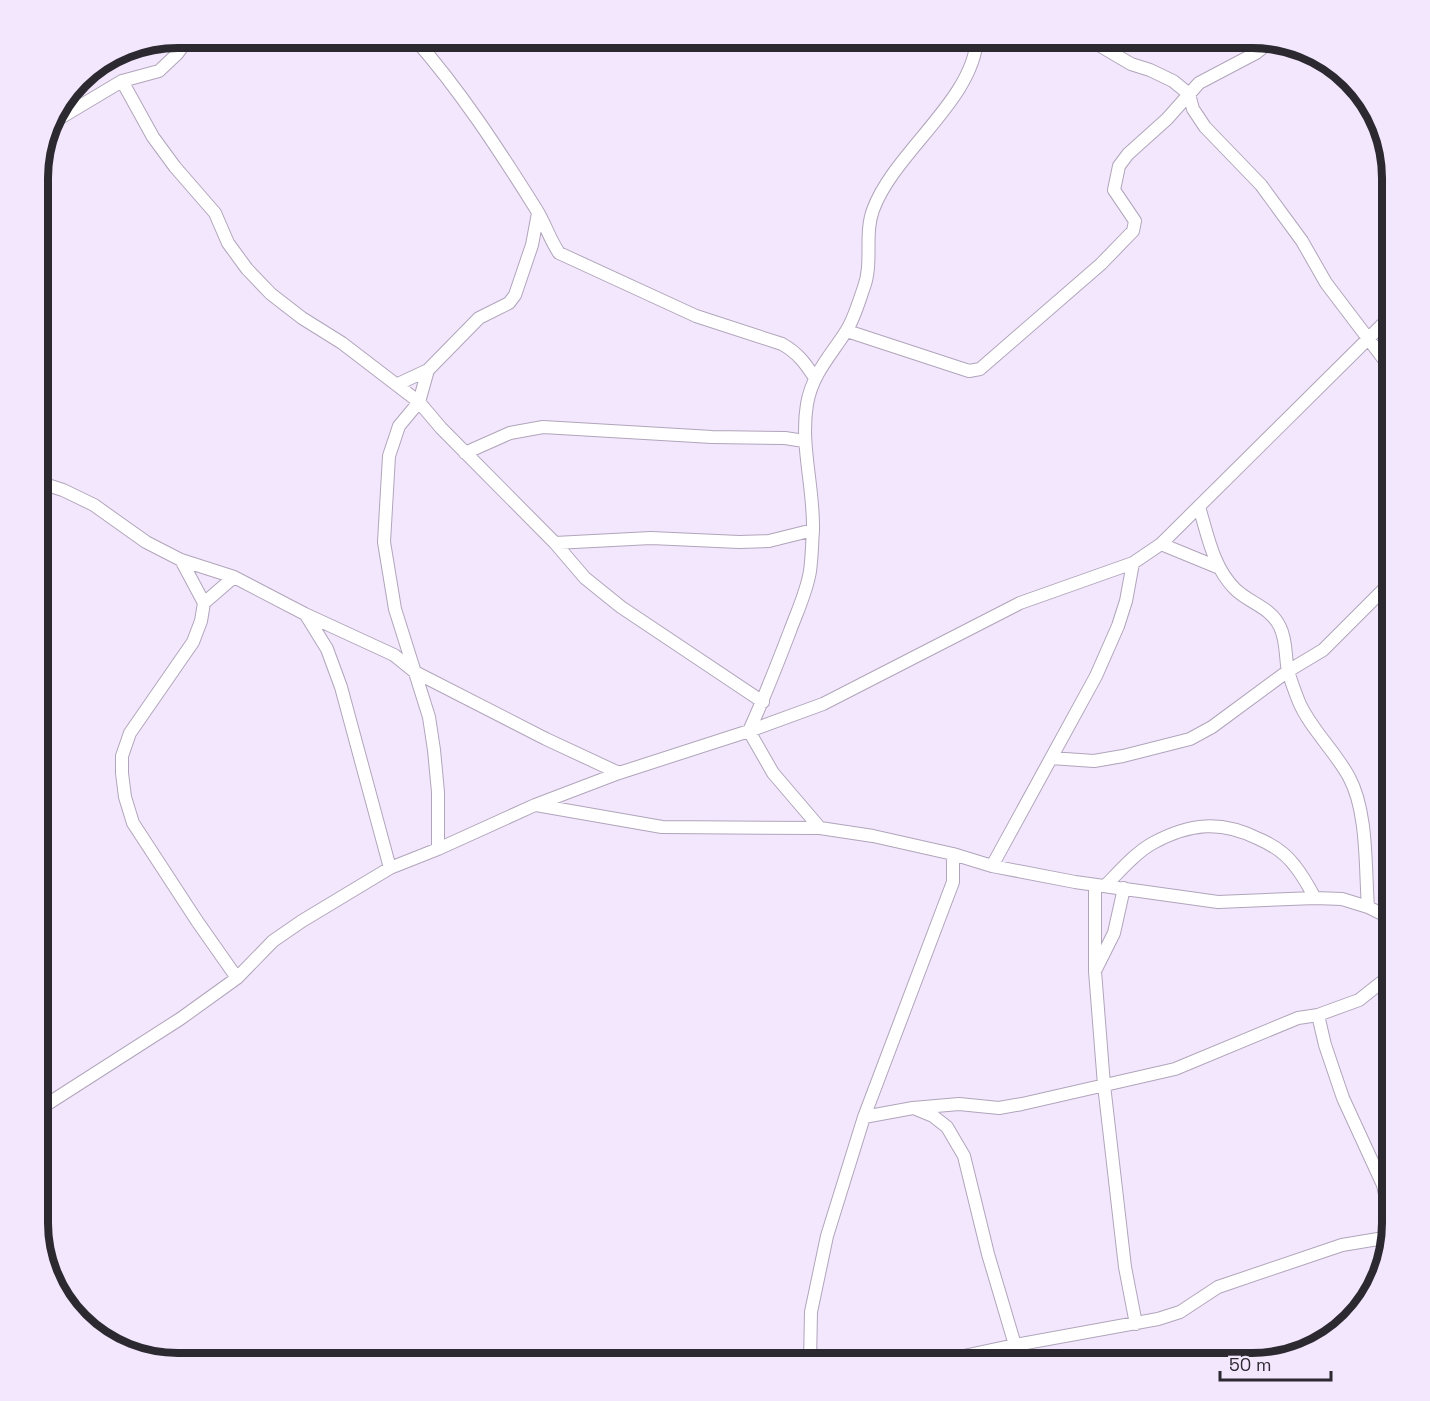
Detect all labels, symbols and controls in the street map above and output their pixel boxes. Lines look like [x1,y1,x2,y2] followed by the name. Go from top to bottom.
[1220,1344,1331,1382] scale bar
[1229,1353,1271,1376] text: 50 m

